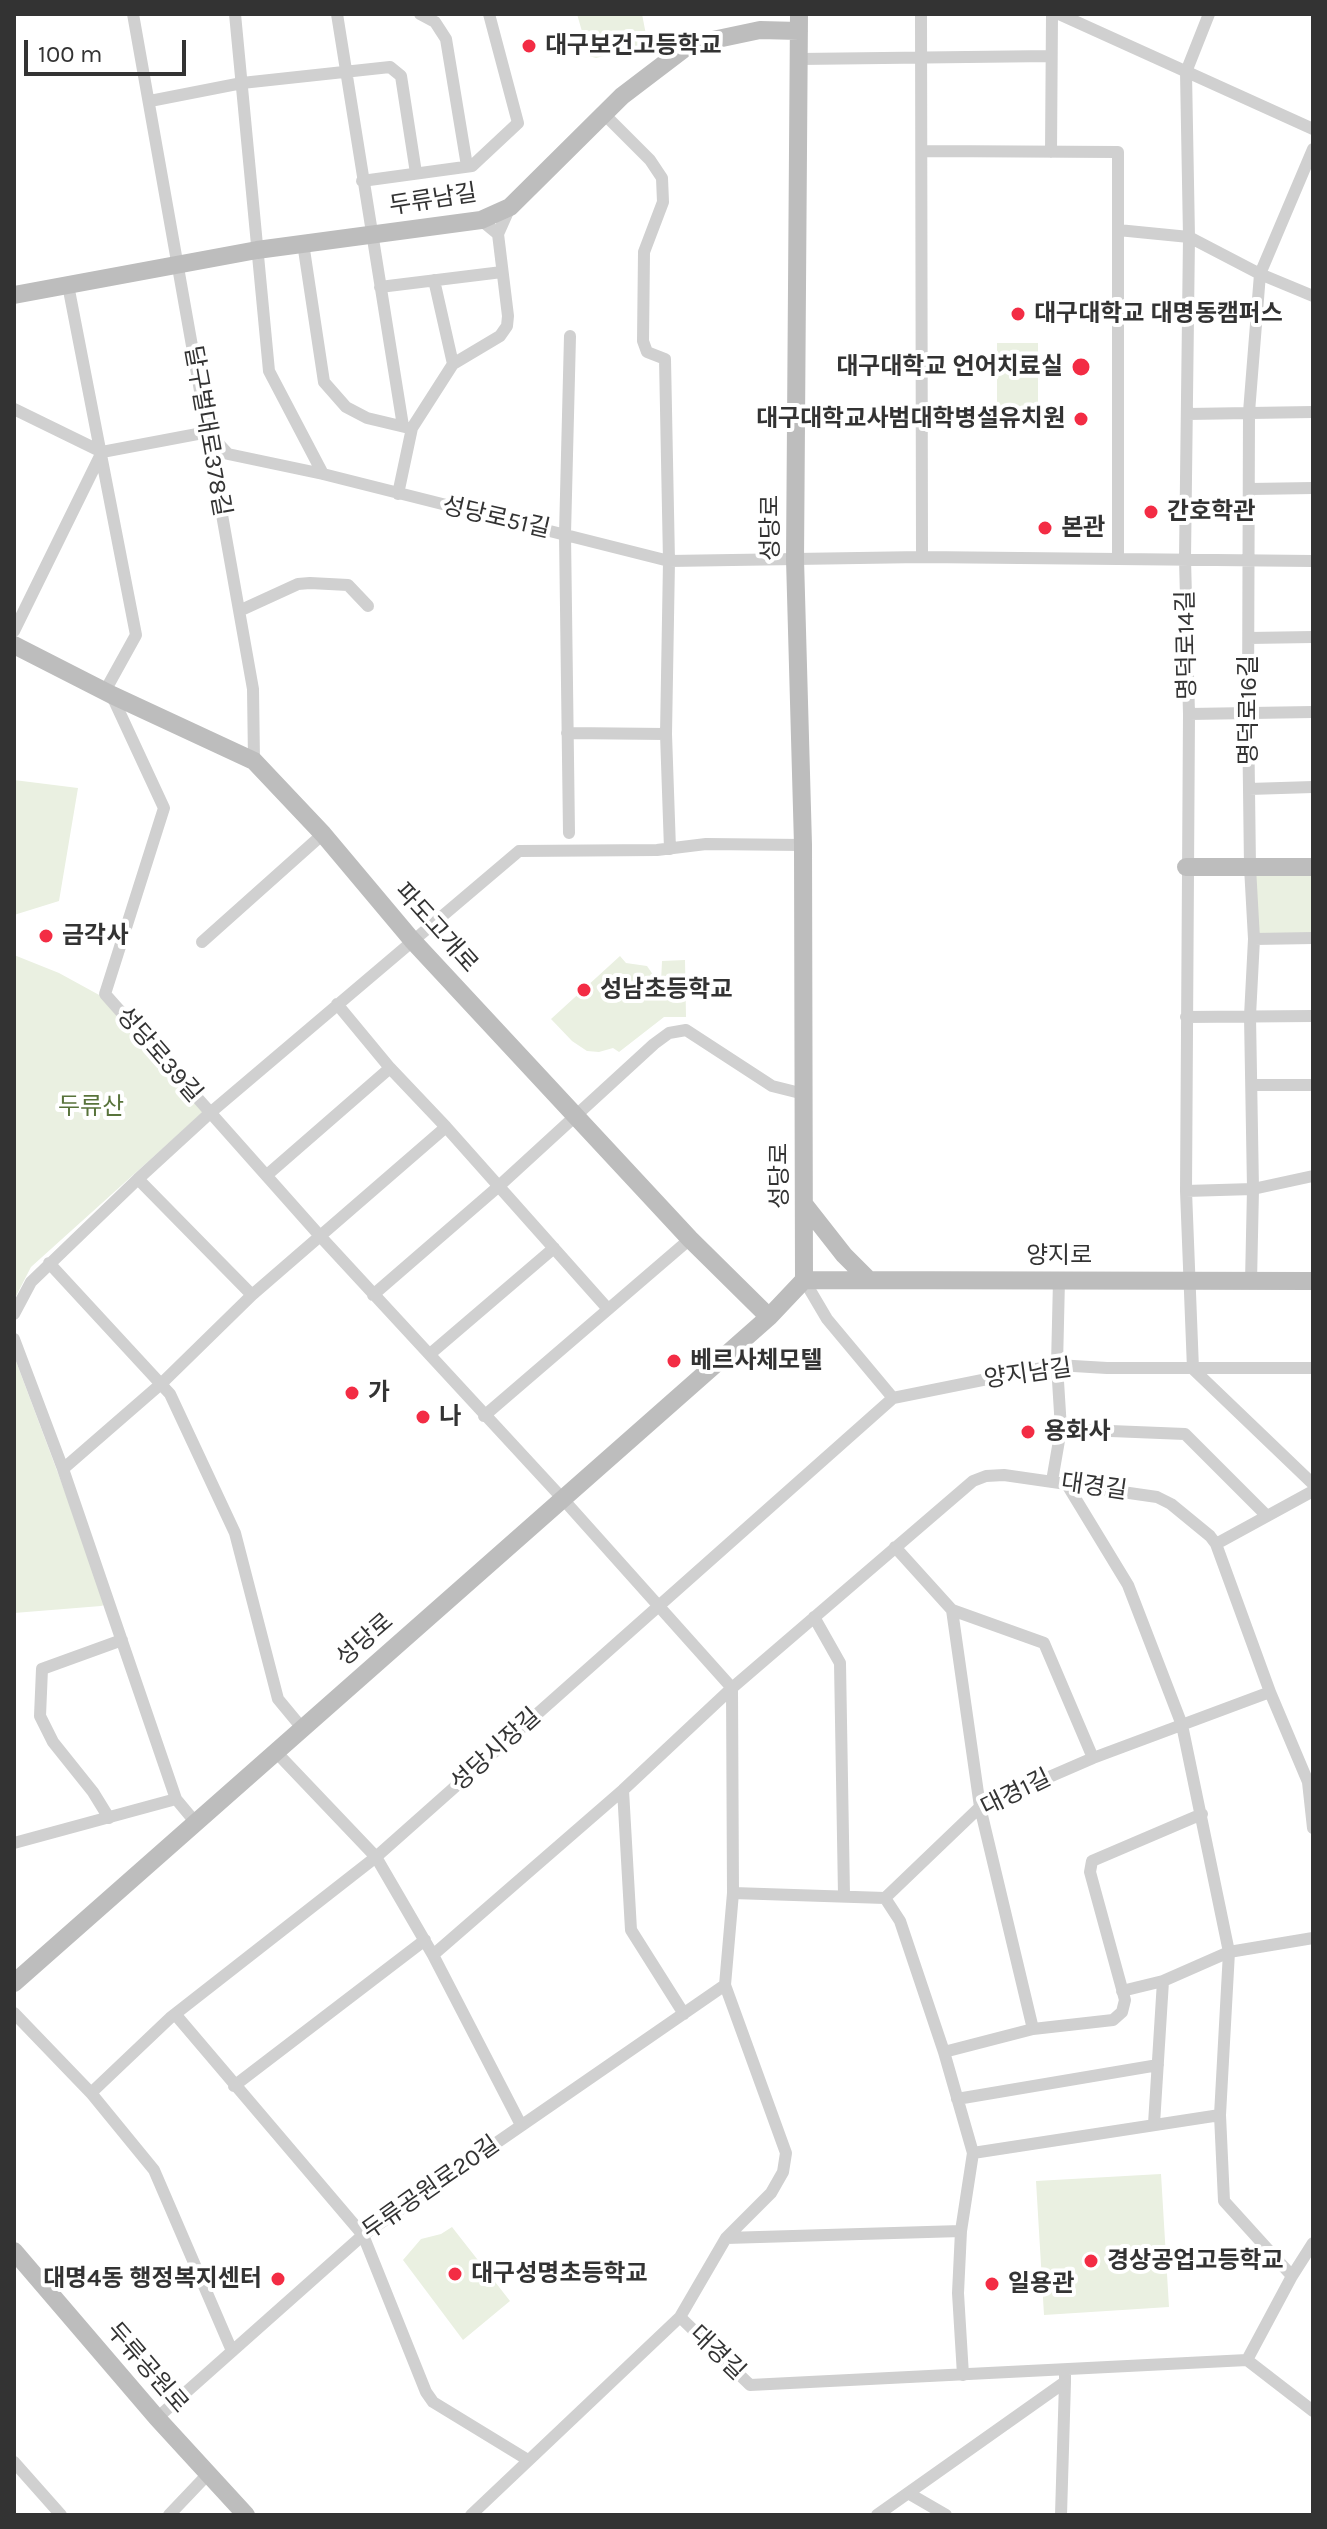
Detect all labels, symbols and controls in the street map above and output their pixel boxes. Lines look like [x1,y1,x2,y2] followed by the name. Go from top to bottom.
[28,24,190,74] scale bar
[545,32,722,60] place label: 대구보건고등학교
[520,37,538,55] marker: 대구보건고등학교
[38,40,103,68] text: 100 m
[387,179,479,221] street label: 두류남길
[1034,300,1283,328] place label: 대구대학교 대명동캠퍼스
[1009,305,1027,323] marker: 대구대학교 대명동캠퍼스
[178,343,236,519] street label: 달구벌대로378길
[836,353,1063,381] place label: 대구대학교 언어치료실
[1070,356,1092,378] marker: 대구대학교 언어치료실
[756,405,1065,433] place label: 대구대학교사범대학병설유치원
[1072,410,1090,428] marker: 대구대학교사범대학병설유치원
[439,492,553,544] street label: 성당로51길
[757,495,785,561] street label: 성당로
[1167,498,1255,526] place label: 간호학관
[1142,503,1160,521] marker: 간호학관
[1061,514,1105,542] place label: 본관
[1036,519,1054,537] marker: 본관
[1172,590,1202,700] street label: 명덕로14길
[1235,655,1263,765] street label: 명덕로16길
[388,877,484,979] street label: 파도고개로
[62,922,128,950] place label: 금각사
[37,927,55,945] marker: 금각사
[600,976,732,1004] place label: 성남초등학교
[575,981,593,999] marker: 성남초등학교
[110,1002,208,1108] street label: 성당로39길
[58,1093,124,1121] park label: 두류산
[766,1143,794,1209] street label: 성당로
[1026,1242,1092,1270] street label: 양지로
[690,1347,822,1375] place label: 베르사체모텔
[665,1352,683,1370] marker: 베르사체모텔
[982,1354,1074,1394] street label: 양지남길
[368,1379,390,1407] place label: 가
[343,1384,361,1402] marker: 가
[439,1403,461,1431] place label: 나
[414,1408,432,1426] marker: 나
[1044,1418,1110,1446] place label: 용화사
[1019,1423,1037,1441] marker: 용화사
[1059,1468,1129,1506] street label: 대경길
[331,1607,399,1673] street label: 성당로
[445,1702,547,1798] street label: 성당시장길
[976,1764,1056,1822] street label: 대경1길
[357,2130,505,2246] street label: 두류공원로20길
[1107,2247,1284,2275] place label: 경상공업고등학교
[1082,2252,1100,2270] marker: 경상공업고등학교
[471,2260,648,2288] place label: 대구성명초등학교
[43,2265,262,2293] place label: 대명4동 행정복지센터
[446,2265,464,2283] marker: 대구성명초등학교
[269,2270,287,2288] marker: 대명4동 행정복지센터
[1008,2270,1074,2298] place label: 일용관
[983,2275,1001,2293] marker: 일용관
[100,2317,194,2419] street label: 두류공원로
[683,2320,751,2386] street label: 대경길

